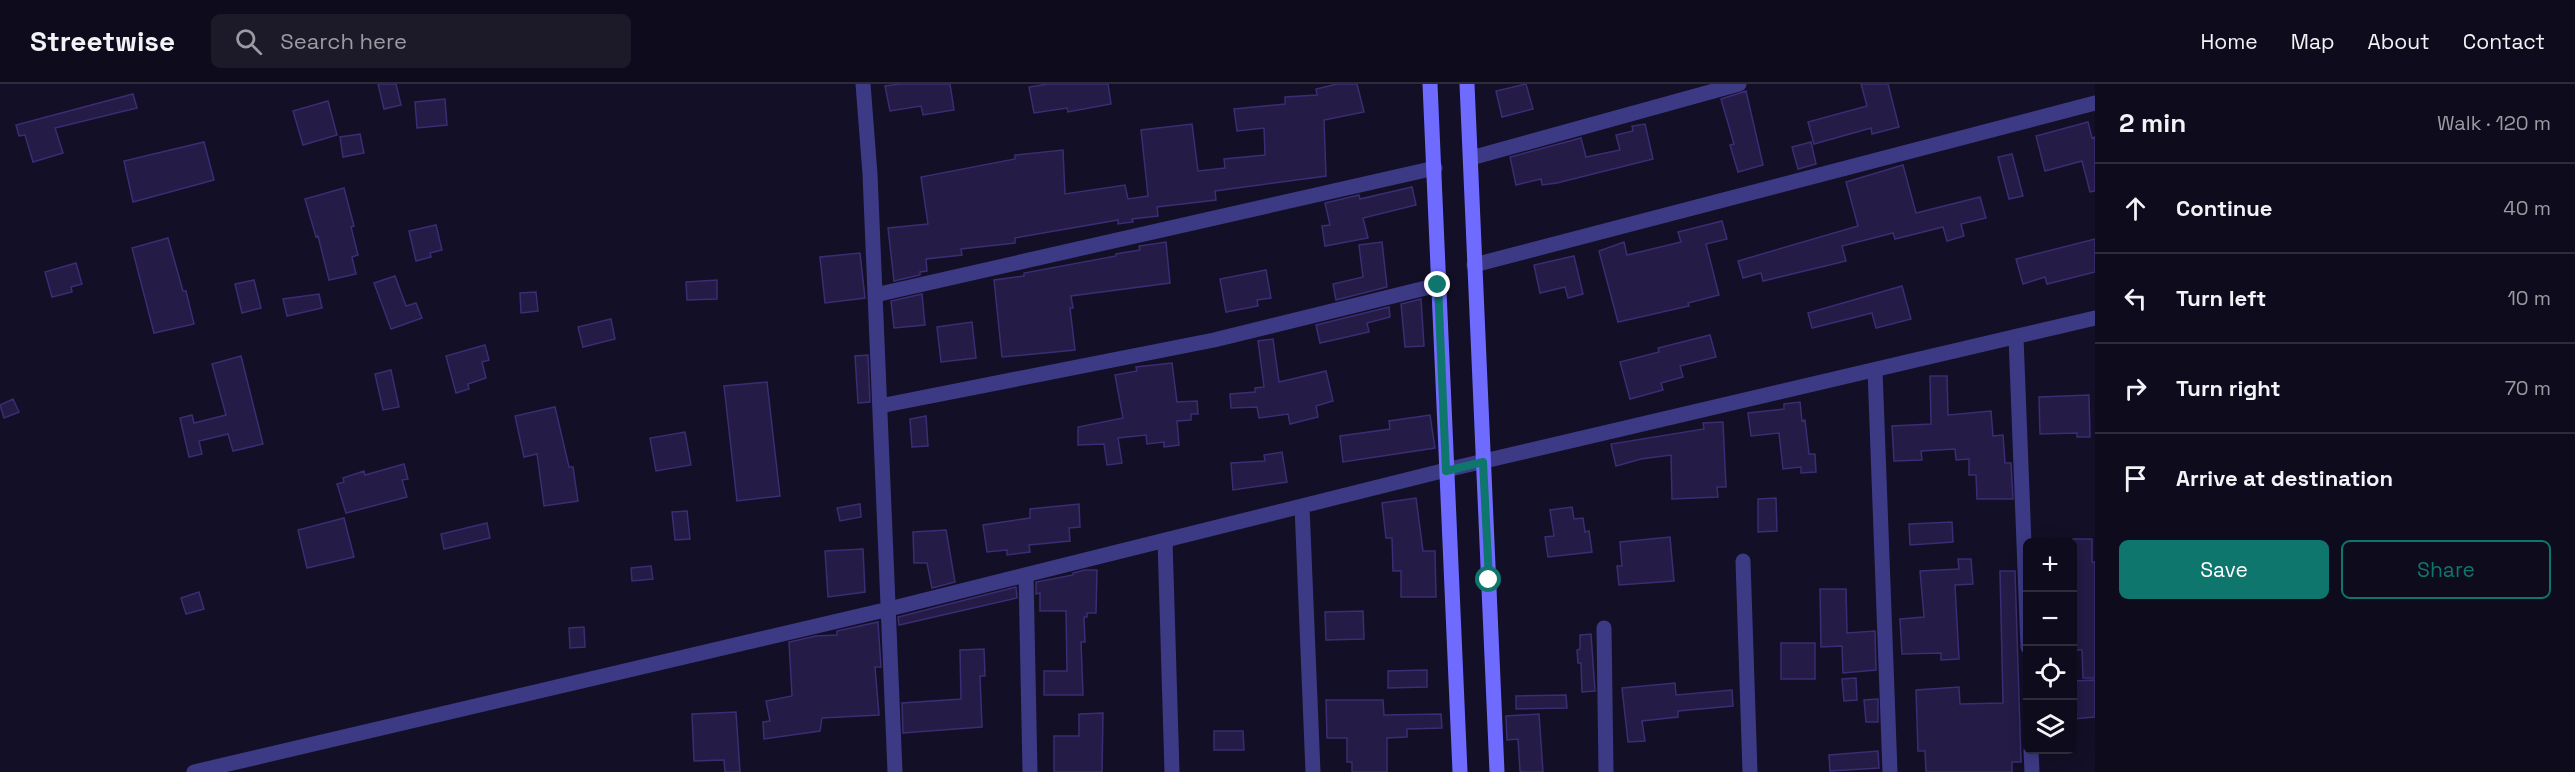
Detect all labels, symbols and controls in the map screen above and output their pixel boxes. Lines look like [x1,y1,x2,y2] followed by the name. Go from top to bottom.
[211,14,631,68] search box
[30,23,175,59] text: Streetwise
[232,25,265,58] icon: search
[280,27,407,55] text: Search here
[2200,28,2258,55] text: Home
[2291,28,2335,55] text: Map
[2368,28,2430,55] text: About
[2463,28,2545,55] text: Contact
[2119,106,2186,140] text: 2 min
[2437,110,2551,136] text: Walk · 120 m
[2119,192,2152,225] icon: ahead
[2176,194,2272,222] text: Continue
[2503,195,2551,221] text: 40 m
[1424,271,1450,297] route end
[2119,282,2152,315] icon: left
[2176,284,2266,312] text: Turn left
[2507,285,2551,311] text: 10 m
[2119,372,2152,405] icon: right
[2176,374,2281,402] text: Turn right
[2505,375,2551,401] text: 70 m
[2119,462,2152,495] icon: arrive
[2176,464,2393,492] text: Arrive at destination
[2023,538,2077,754] map controls
[2023,538,2077,592] button: +
[2119,540,2329,599] button: Save
[2341,540,2551,599] button: Share
[1475,566,1501,592] route start
[2023,592,2077,646] button: −
[2023,646,2077,700] button: locate
[2023,700,2077,754] button: layers

